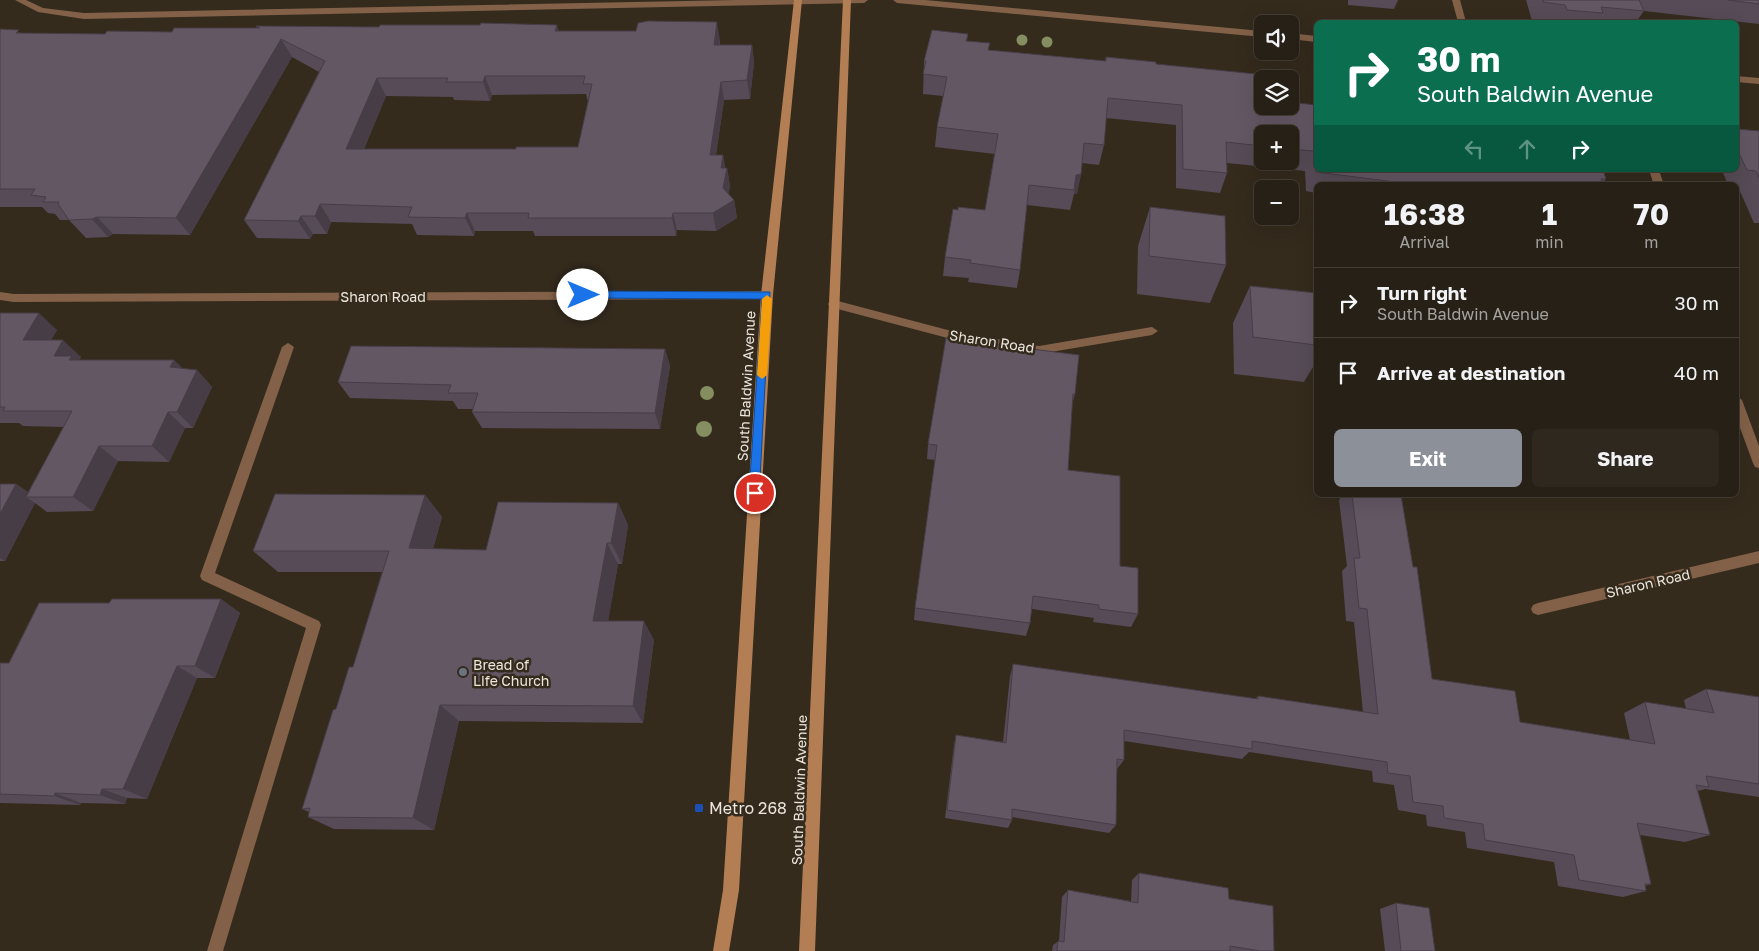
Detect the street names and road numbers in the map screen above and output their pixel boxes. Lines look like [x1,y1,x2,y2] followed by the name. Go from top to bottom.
[340,288,426,305] street label: Sharon Road
[734,310,758,462] street label: South Baldwin Avenue
[948,326,1036,356] street label: Sharon Road
[1604,565,1692,601] street label: Sharon Road
[788,715,810,865] street label: South Baldwin Avenue

